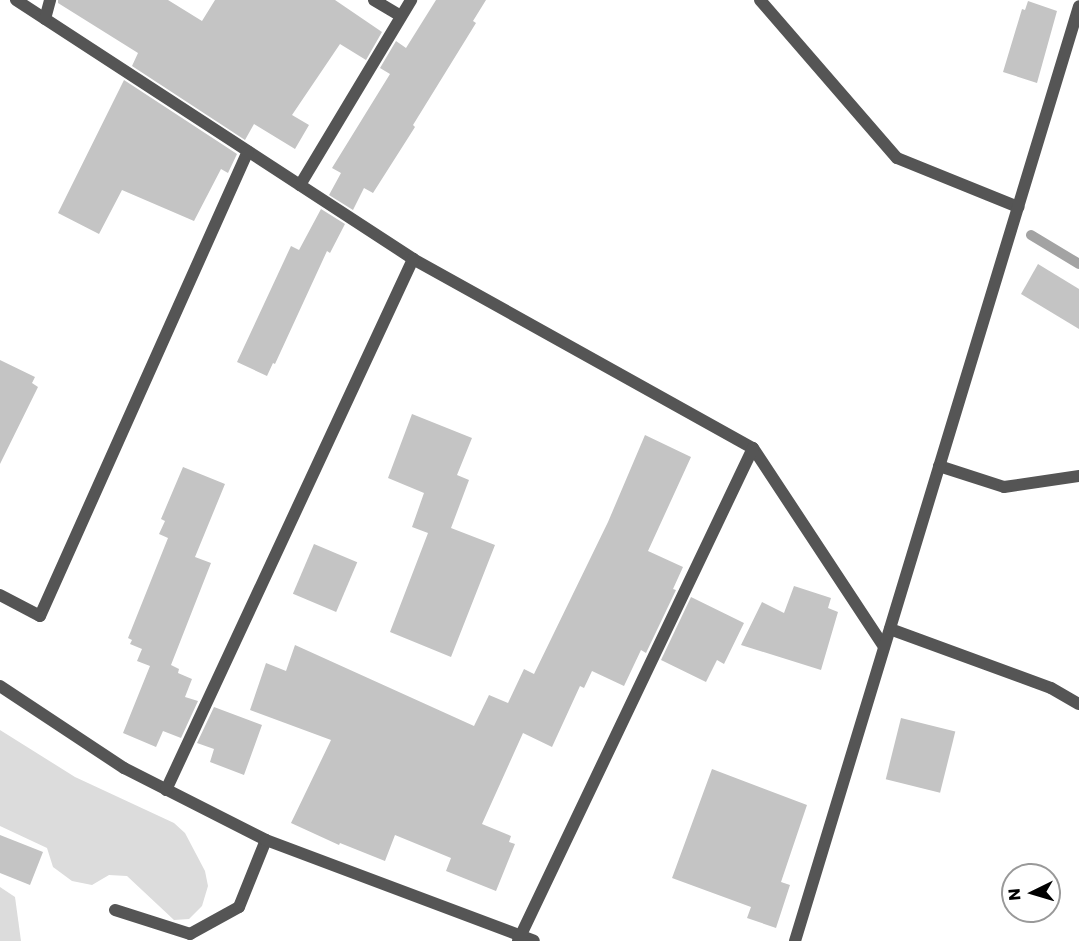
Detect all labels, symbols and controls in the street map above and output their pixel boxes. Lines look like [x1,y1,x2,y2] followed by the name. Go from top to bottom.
[1001,863,1061,923] north arrow
[1003,887,1027,901] text: N

